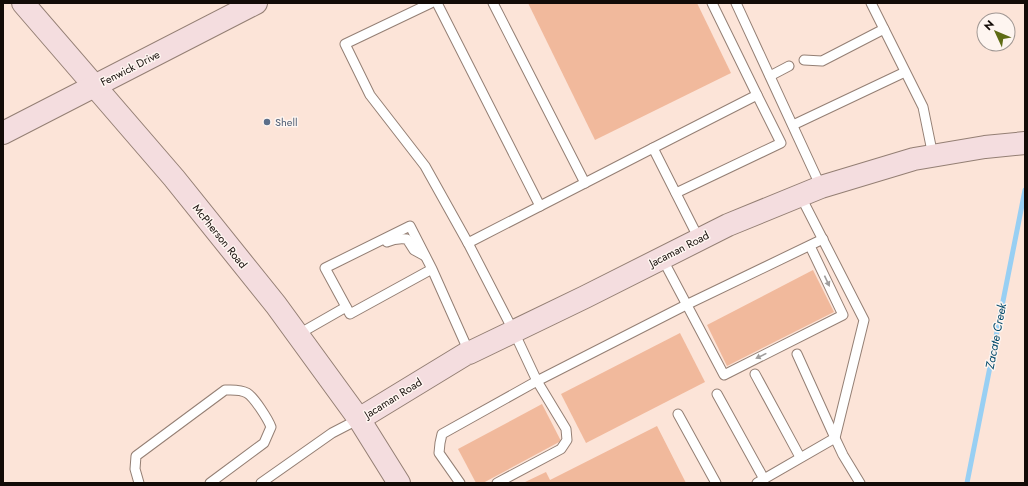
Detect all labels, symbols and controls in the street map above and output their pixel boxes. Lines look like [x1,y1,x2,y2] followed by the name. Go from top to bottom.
[976,12,1016,52] north arrow
[980,16,998,34] text: N
[98,46,163,90] street label: Fenwick Drive
[275,114,298,130] place label: Shell
[262,117,272,127] marker: Shell
[189,200,251,272] street label: McPherson Road
[645,227,712,272] street label: Jacaman Road
[824,275,830,287] one-way arrow
[981,301,1011,371] water label: Zacate Creek
[755,353,766,360] one-way arrow
[359,374,425,423] street label: Jacaman Road

